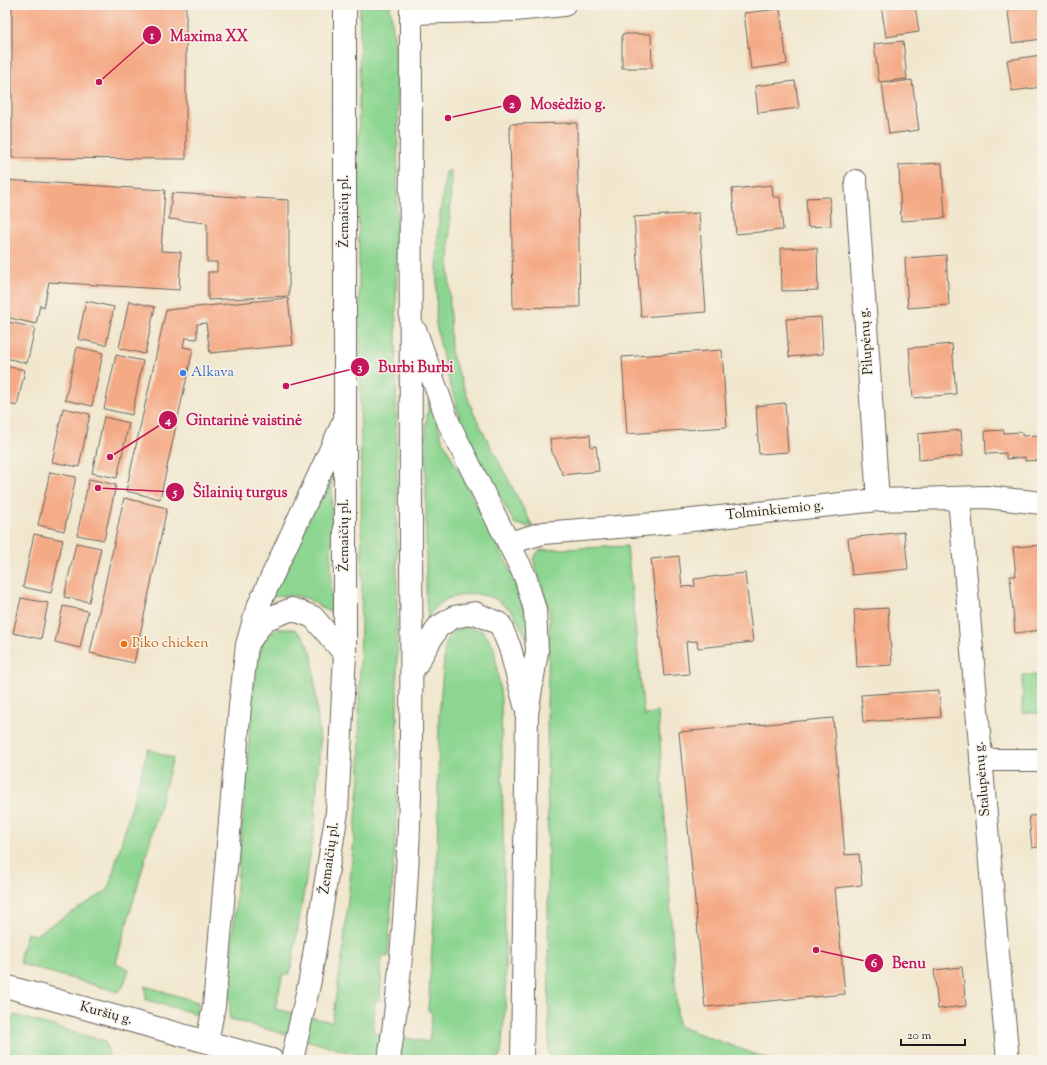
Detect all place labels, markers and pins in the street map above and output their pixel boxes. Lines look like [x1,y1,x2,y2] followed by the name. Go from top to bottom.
[142,22,256,49] callout: Maxima XX
[502,91,614,118] callout: Mosėdžio g.
[350,353,462,380] callout: Burbi Burbi
[191,363,235,383] place label: Alkava
[178,368,188,378] marker: Alkava
[158,406,310,433] callout: Gintarinė vaistinė
[165,479,296,506] callout: Šilainių turgus
[132,634,208,654] place label: Piko chicken
[119,639,129,649] marker: Piko chicken
[864,949,934,976] callout: Benu

